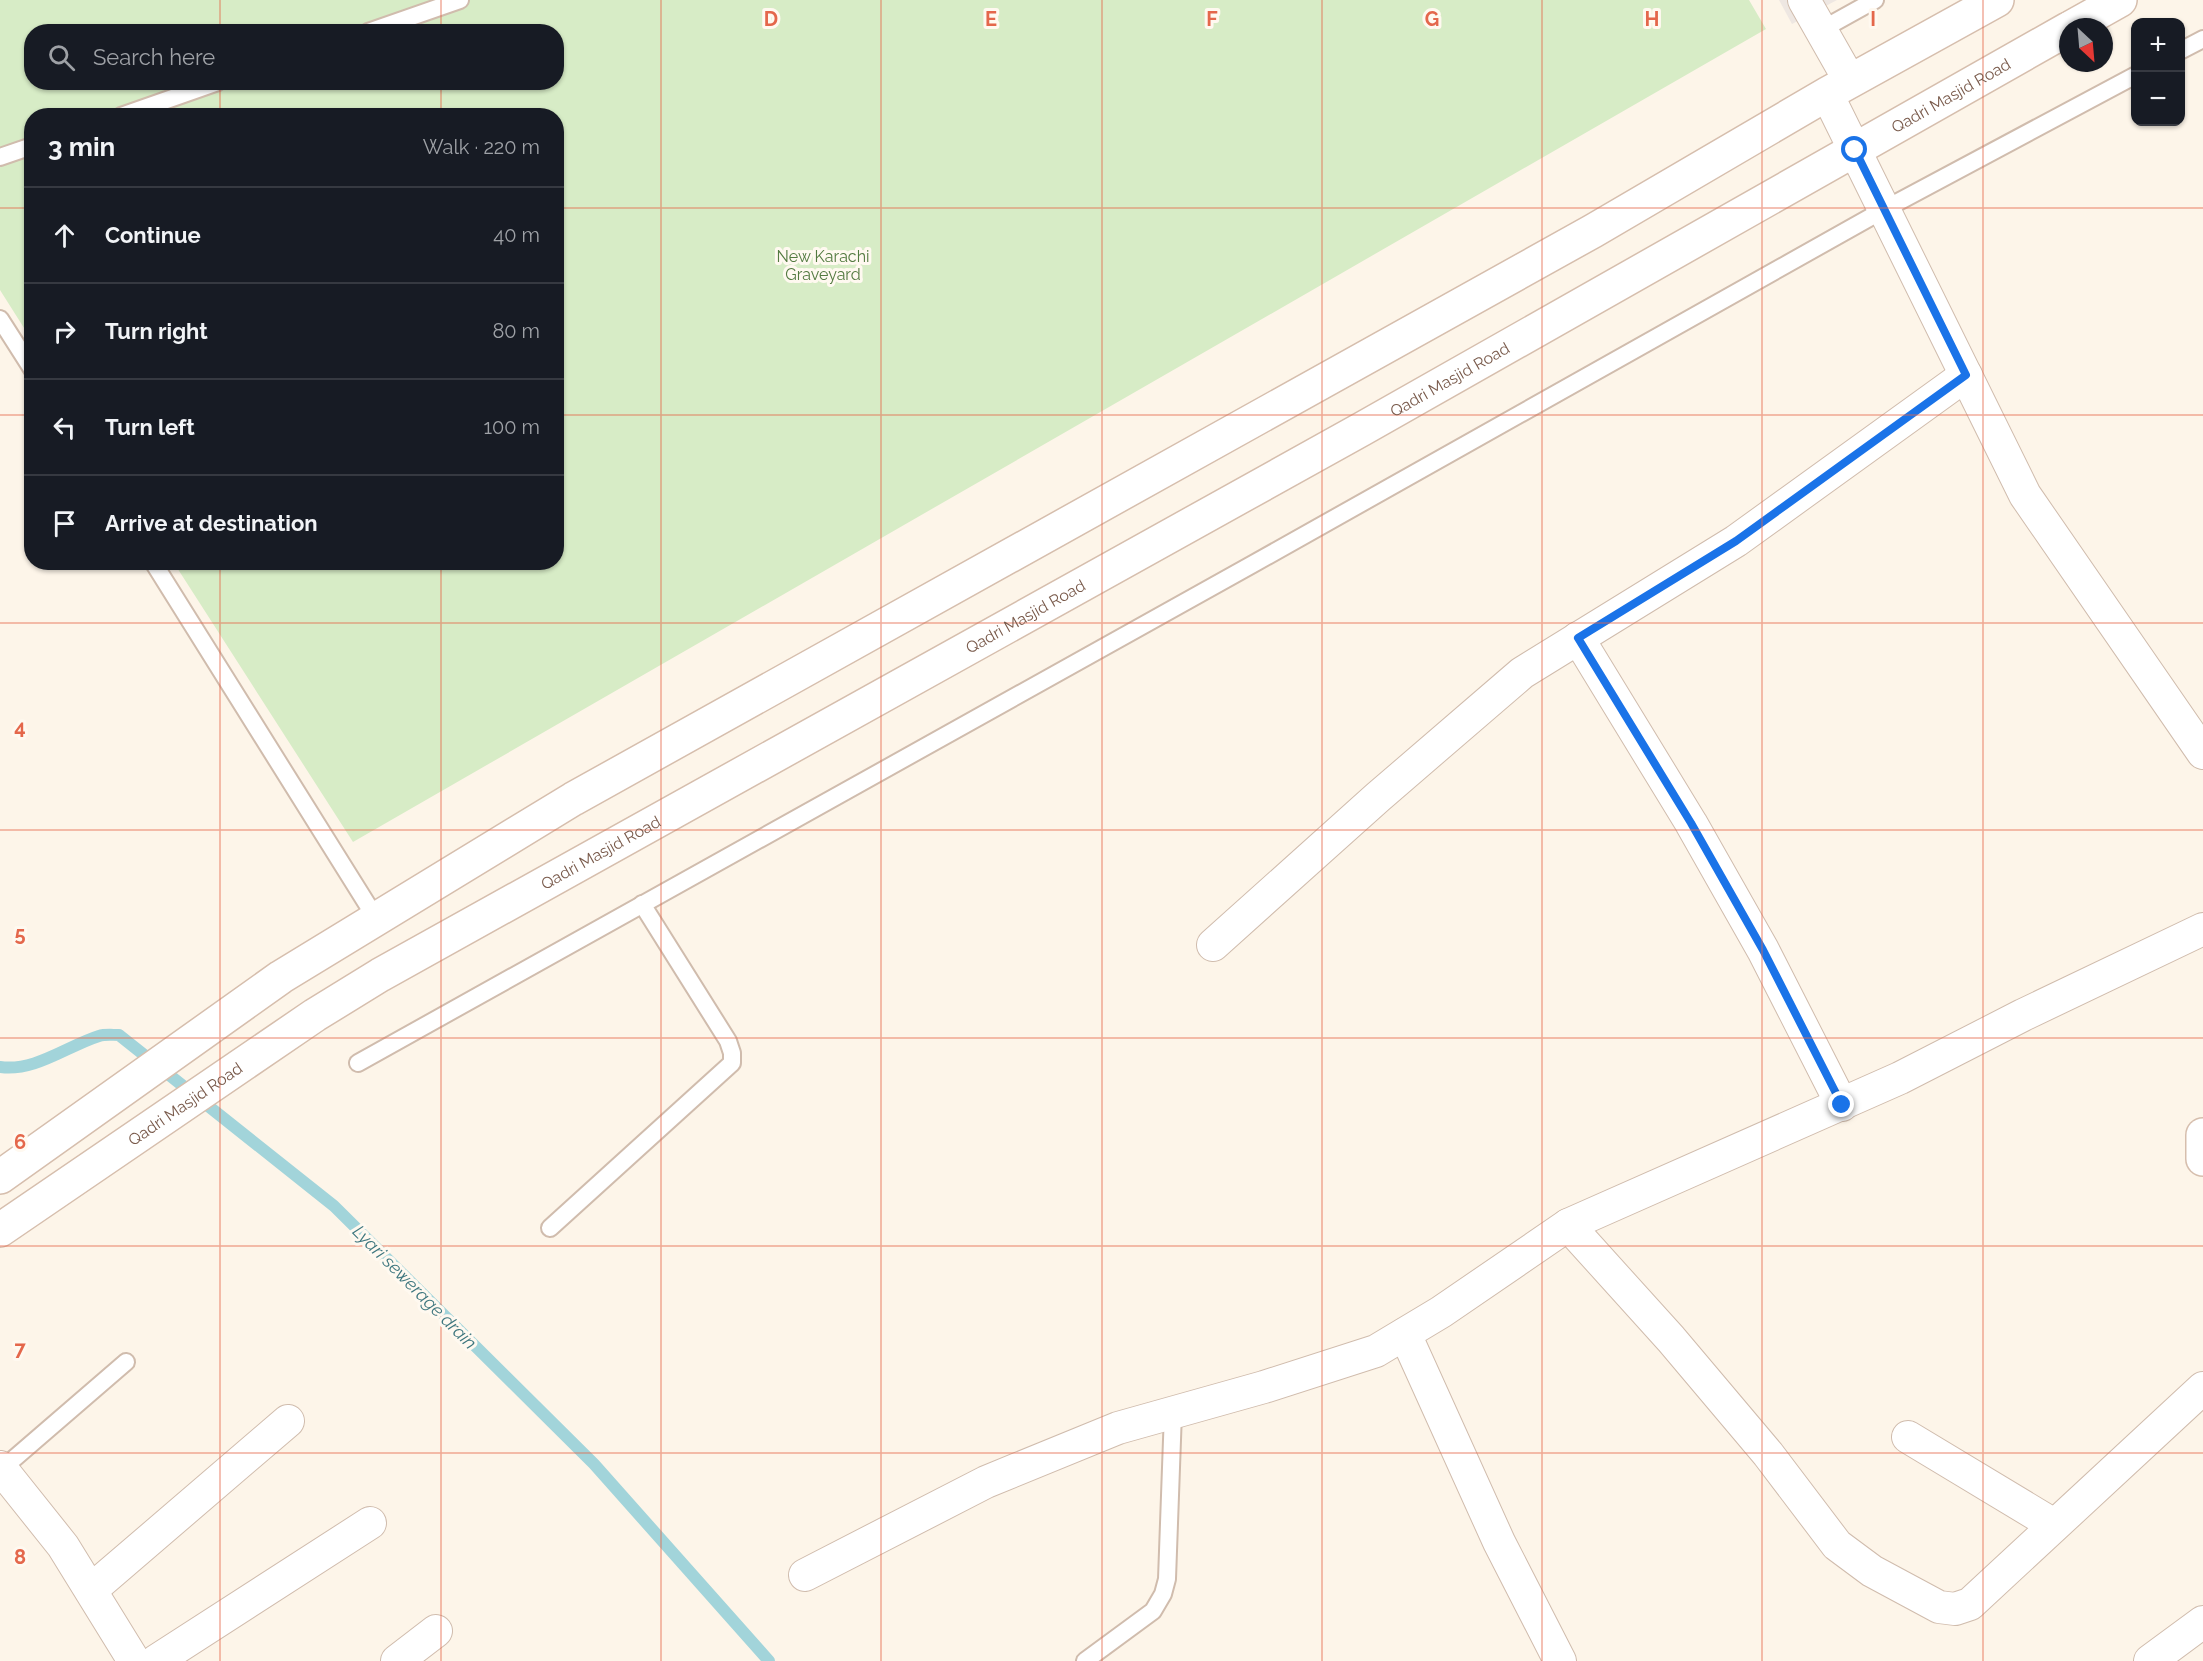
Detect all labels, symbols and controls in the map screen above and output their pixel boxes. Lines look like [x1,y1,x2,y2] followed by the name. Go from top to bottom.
[764,7,778,31] text: D
[985,7,997,31] text: E
[1206,7,1218,31] text: F
[1425,7,1439,31] text: G
[1645,7,1659,31] text: H
[1870,7,1876,31] text: I
[2059,18,2113,72] north arrow
[2131,18,2185,126] map controls
[2131,18,2185,72] button: +
[24,24,564,90] search box
[45,41,78,74] icon: search
[93,44,215,70] text: Search here
[1888,54,2014,137] street label: Qadri Masjid Road
[2131,72,2185,126] button: −
[48,132,115,162] text: 3 min
[423,135,540,159] text: Walk · 220 m
[1841,136,1867,162] route start
[48,219,81,252] icon: ahead
[105,222,201,248] text: Continue
[493,223,540,247] text: 40 m
[777,247,869,284] park label: New Karachi Graveyard
[48,315,81,348] icon: right
[105,318,208,344] text: Turn right
[492,319,540,343] text: 80 m
[1387,338,1513,421] street label: Qadri Masjid Road
[48,411,81,444] icon: left
[105,414,195,440] text: Turn left
[483,415,540,439] text: 100 m
[48,507,81,540] icon: arrive
[105,510,318,536] text: Arrive at destination
[962,575,1088,657] street label: Qadri Masjid Road
[14,715,26,739] text: 4
[537,812,664,893] street label: Qadri Masjid Road
[14,922,26,946] text: 5
[124,1058,246,1149] street label: Qadri Masjid Road
[1828,1091,1854,1117] route end
[14,1130,26,1154] text: 6
[349,1221,481,1353] water label: Lyari sewerage drain
[14,1337,26,1361] text: 7
[14,1545,26,1569] text: 8

